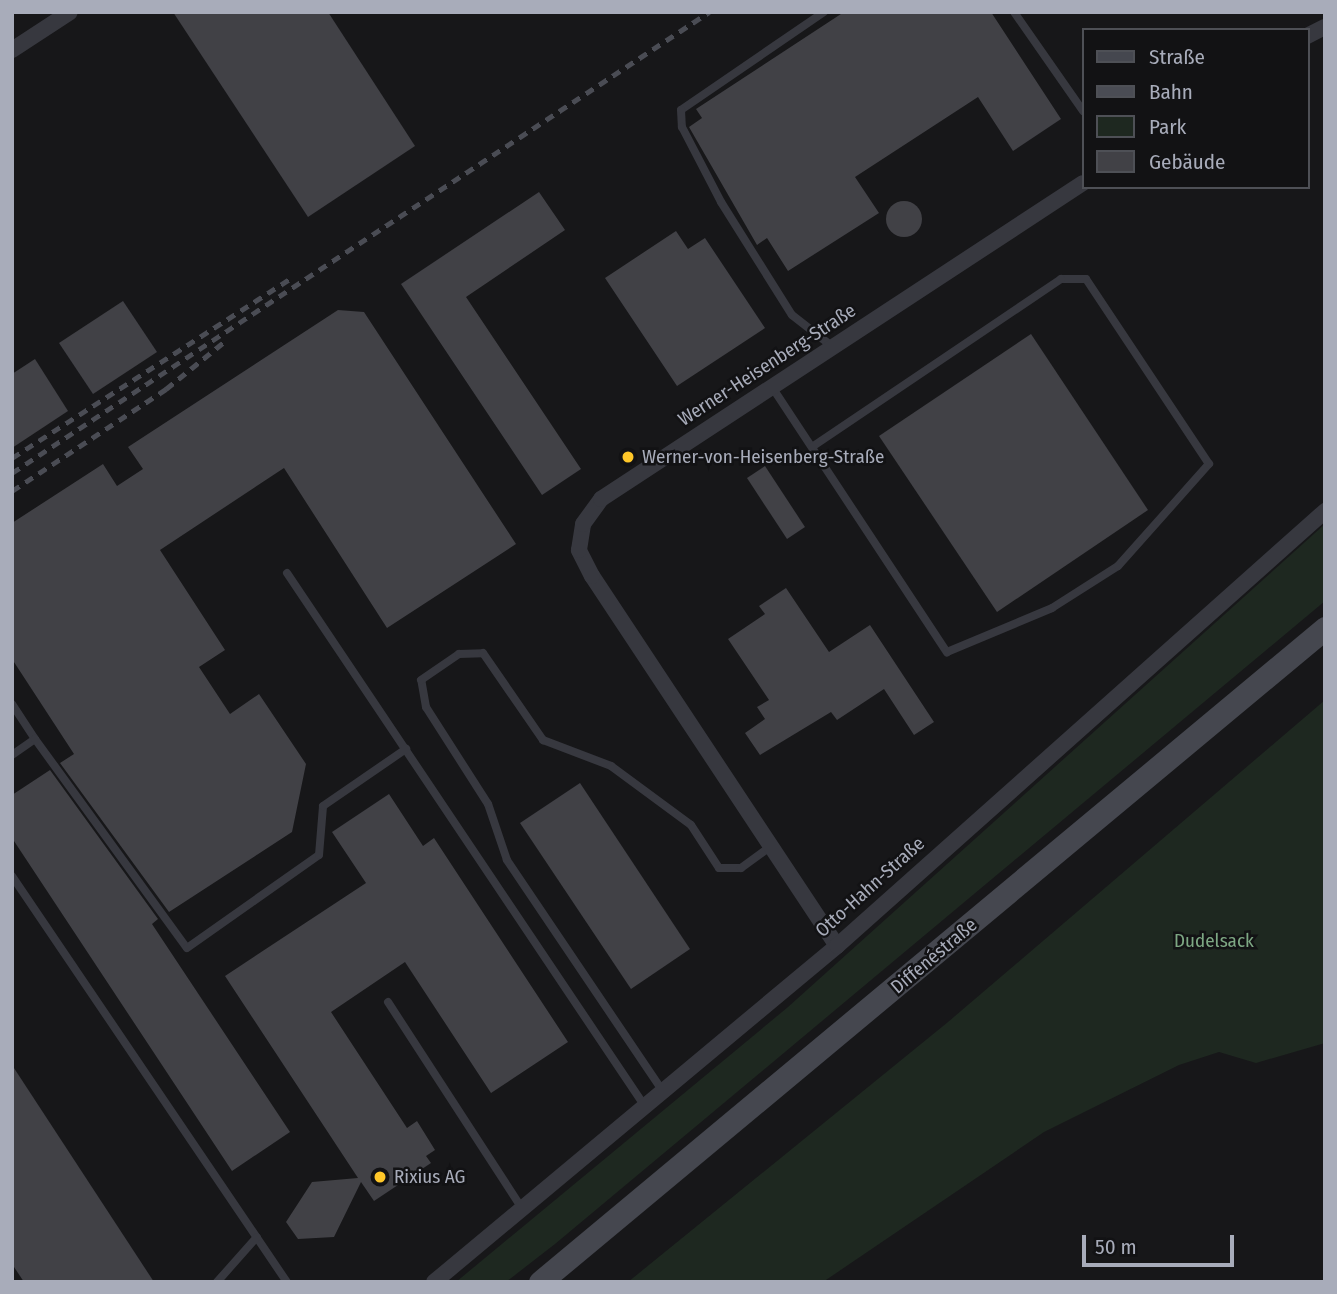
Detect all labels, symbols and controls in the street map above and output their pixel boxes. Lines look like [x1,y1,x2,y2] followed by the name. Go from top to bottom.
[1082,28,1309,189] legend
[1149,44,1205,70] text: Straße
[1149,79,1193,105] text: Bahn
[1149,114,1186,140] text: Park
[1149,149,1225,175] text: Gebäude
[674,299,860,431] street label: Werner-Heisenberg-Straße
[642,446,884,468] place label: Werner-von-Heisenberg-Straße
[620,449,636,465] marker: Werner-von-Heisenberg-Straße
[811,832,929,942] street label: Otto-Hahn-Straße
[886,913,982,999] street label: Diffenéstraße
[1174,930,1254,952] park label: Dudelsack
[394,1166,465,1188] place label: Rixius AG
[372,1169,388,1185] marker: Rixius AG
[1085,1220,1237,1264] scale bar
[1095,1234,1137,1260] text: 50 m

